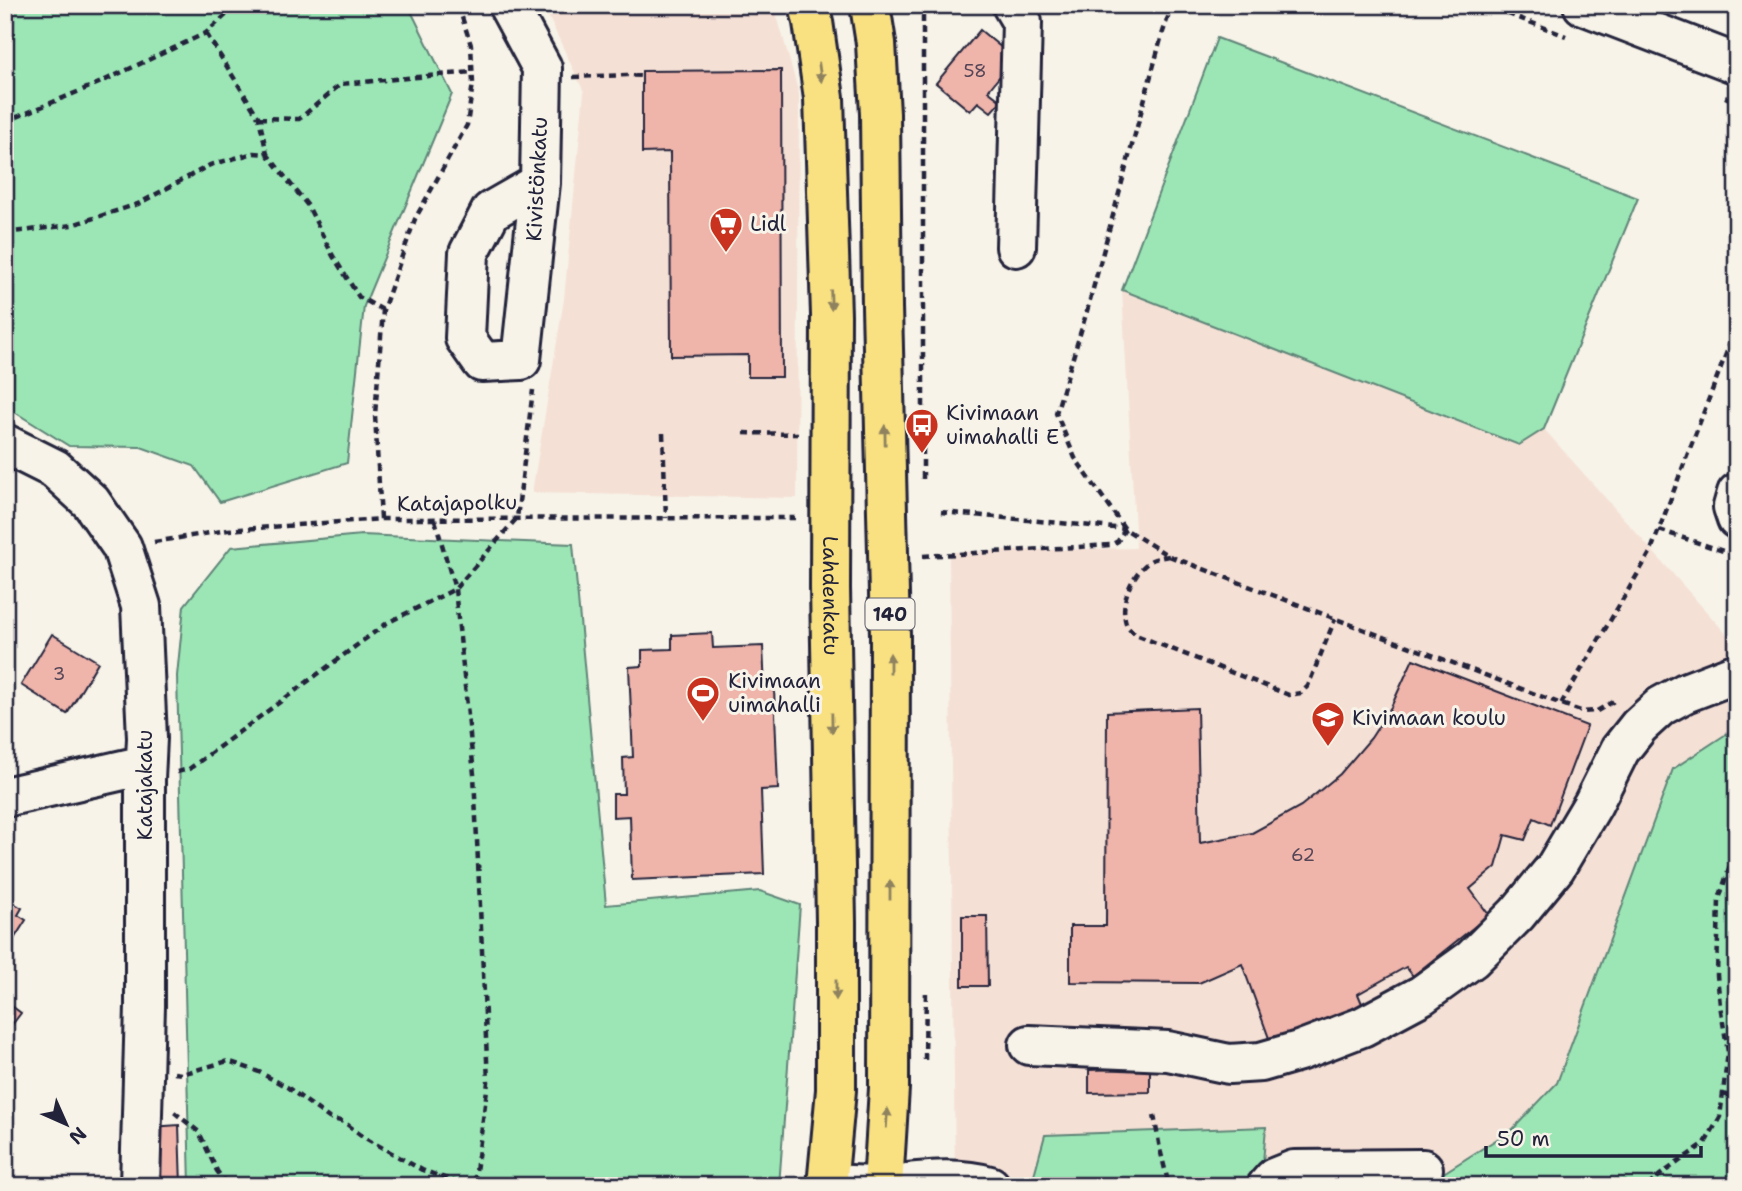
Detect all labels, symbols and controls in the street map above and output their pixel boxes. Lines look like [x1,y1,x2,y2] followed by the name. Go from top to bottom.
[963,59,987,83] house number: 58
[815,62,826,84] one-way arrow
[520,116,554,242] street label: Kivistönkatu
[707,205,745,254] supermarket icon: Lidl
[750,210,787,238] place label: Lidl
[825,289,836,311] one-way arrow
[946,399,1059,451] place label: Kivimaan uimahalli E
[903,406,941,455] bus stop icon: Kivimaan uimahalli E
[880,424,891,446] one-way arrow
[397,488,517,518] street label: Katajapolku
[816,536,845,656] street label: Lahdenkatu
[866,598,914,629] road number: 140
[884,651,896,673] one-way arrow
[53,662,65,686] house number: 3
[728,667,821,719] place label: Kivimaan uimahalli
[684,674,722,723] sports icon: Kivimaan uimahalli
[1309,699,1347,748] school or university icon: Kivimaan koulu
[1352,704,1506,732] place label: Kivimaan koulu
[827,712,838,734] one-way arrow
[131,730,159,840] street label: Katajakatu
[1291,843,1315,867] house number: 62
[884,879,896,901] one-way arrow
[830,979,842,1001] one-way arrow
[32,1090,102,1160] north arrow
[882,1106,893,1128] one-way arrow
[1486,1114,1702,1158] scale bar
[64,1122,92,1150] text: N
[1497,1125,1550,1153] text: 50 m

